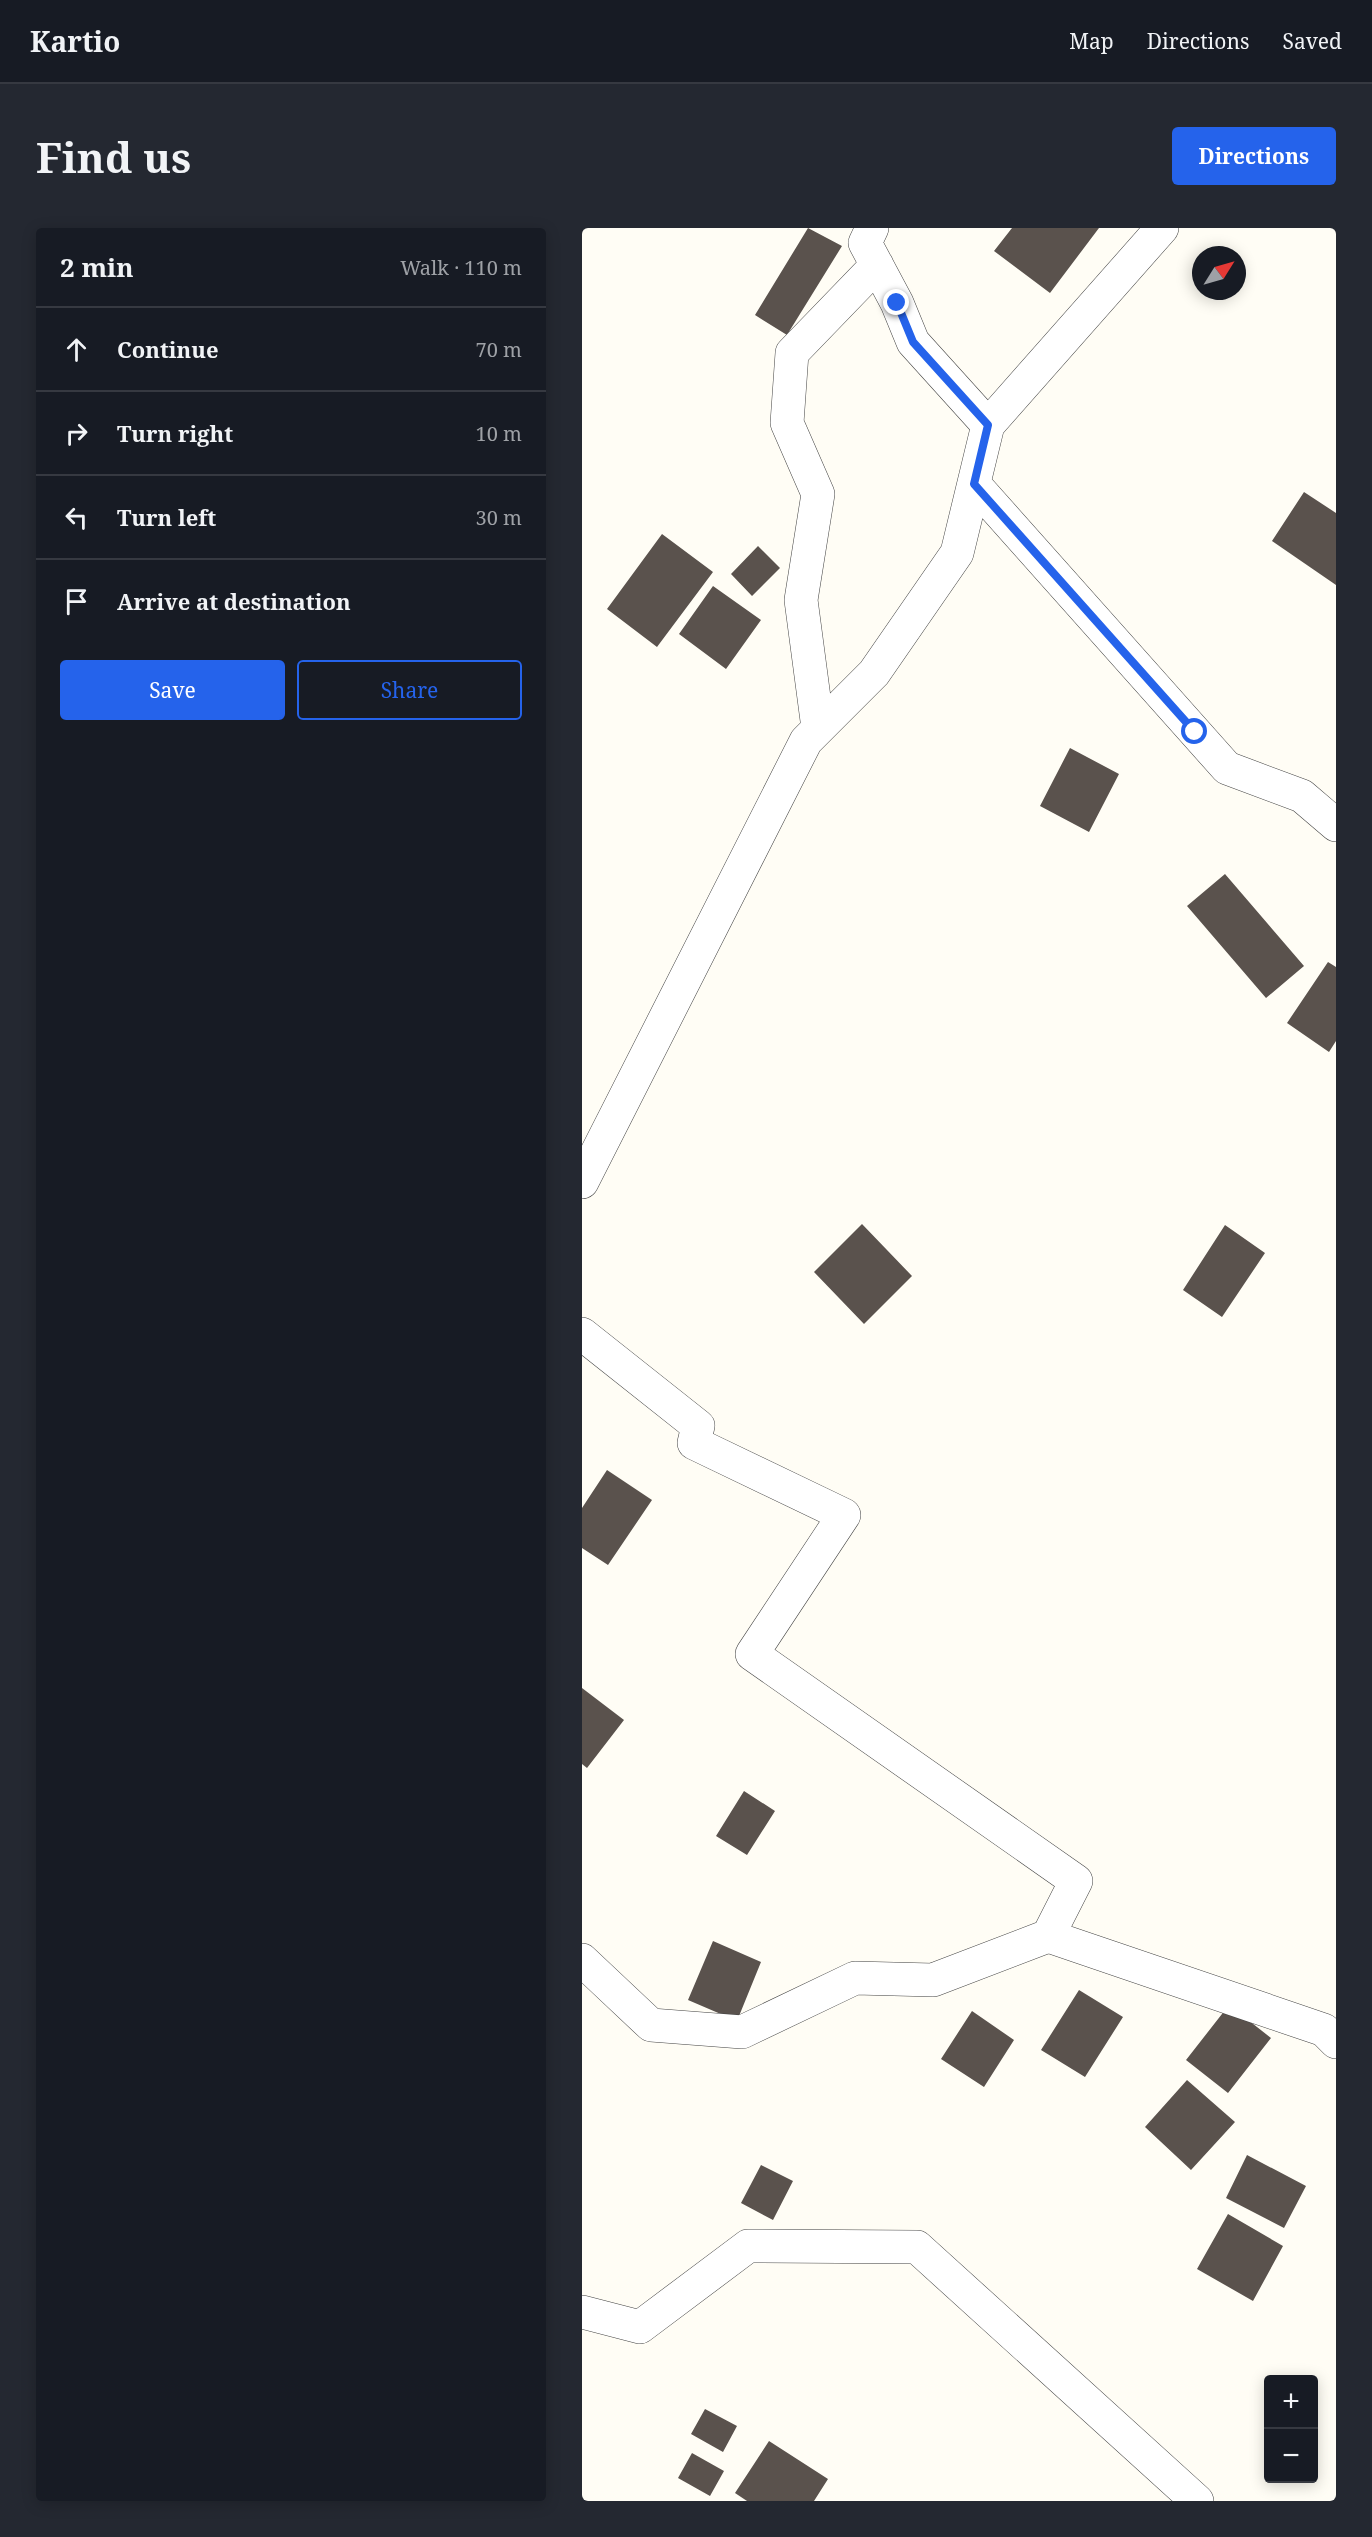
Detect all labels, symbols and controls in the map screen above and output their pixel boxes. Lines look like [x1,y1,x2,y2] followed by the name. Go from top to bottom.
[30,22,120,60] text: Kartio
[1069,27,1114,55] text: Map
[1147,27,1249,55] text: Directions
[1282,27,1342,55] text: Saved
[1172,127,1336,185] button: Directions
[36,128,191,185] text: Find us
[1192,246,1246,300] north arrow
[60,249,134,285] text: 2 min
[400,254,522,281] text: Walk · 110 m
[883,289,909,315] route end
[60,333,93,366] icon: ahead
[117,334,219,364] text: Continue
[476,336,522,363] text: 70 m
[60,417,93,450] icon: right
[117,418,233,448] text: Turn right
[476,420,522,447] text: 10 m
[60,501,93,534] icon: left
[117,502,216,532] text: Turn left
[476,504,522,531] text: 30 m
[60,585,93,618] icon: arrive
[117,586,351,616] text: Arrive at destination
[60,660,285,720] button: Save
[297,660,522,720] button: Share
[1181,718,1207,744] route start
[1264,2375,1318,2483] map controls
[1264,2375,1318,2429] button: +
[1264,2429,1318,2483] button: −

